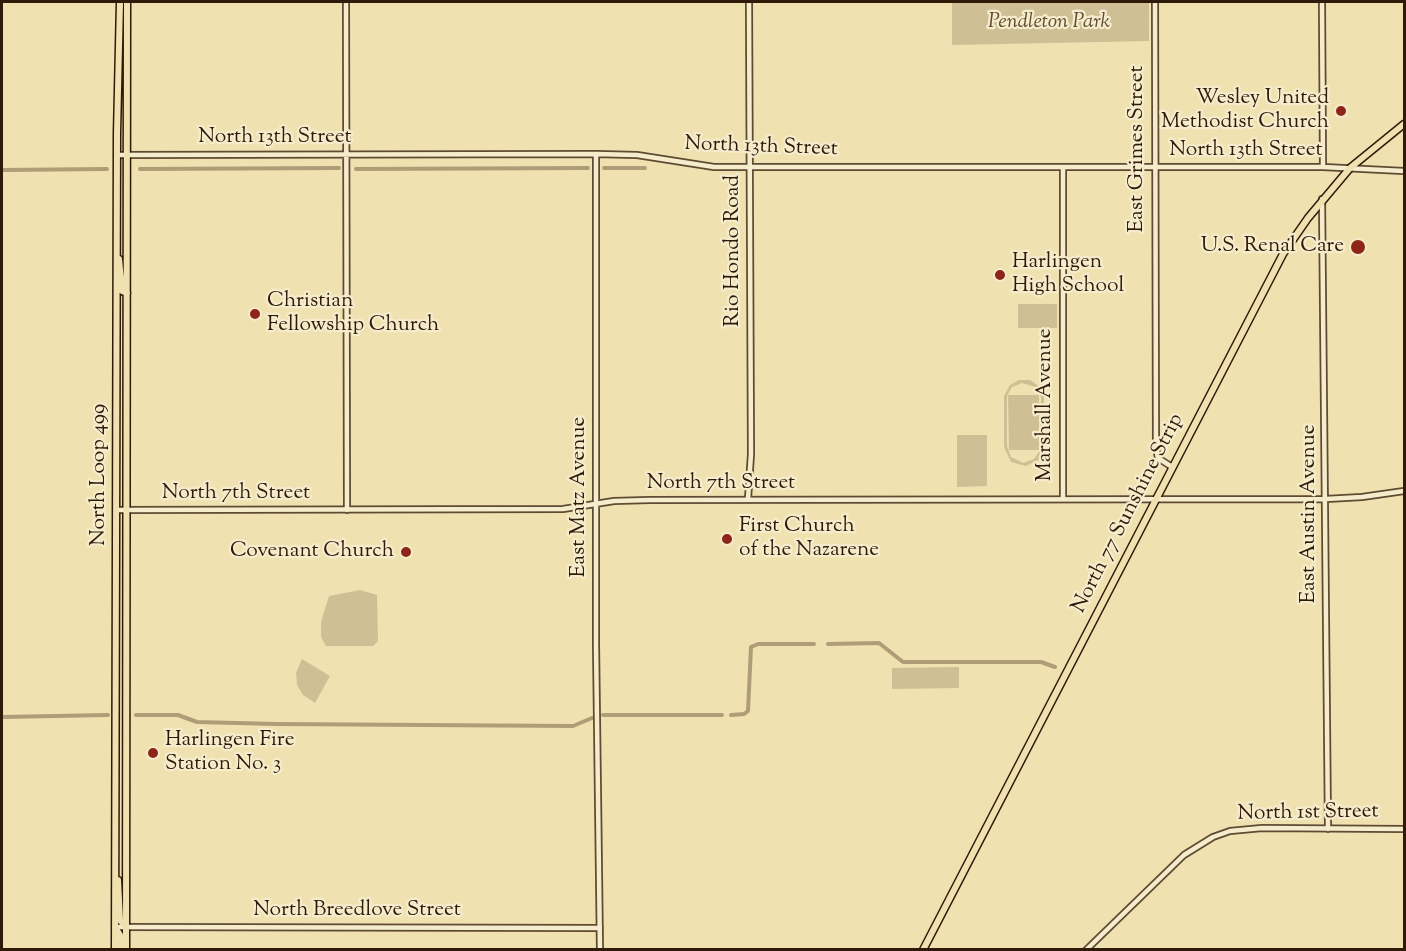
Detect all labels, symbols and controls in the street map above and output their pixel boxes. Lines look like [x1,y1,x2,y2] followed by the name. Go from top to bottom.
[988,10,1110,36] park label: Pendleton Park
[1125,65,1151,233] street label: East Grimes Street
[1161,86,1329,136] place label: Wesley United Methodist Church
[1334,104,1348,118] marker: Wesley United Methodist Church
[198,125,352,151] street label: North 13th Street
[684,133,838,163] street label: North 13th Street
[1169,138,1323,164] street label: North 13th Street
[721,175,747,327] street label: Rio Hondo Road
[1201,234,1344,260] place label: U.S. Renal Care
[1349,238,1367,256] marker: U.S. Renal Care
[1012,250,1124,300] place label: Harlingen High School
[993,268,1007,282] marker: Harlingen High School
[267,289,439,339] place label: Christian Fellowship Church
[248,307,262,321] marker: Christian Fellowship Church
[1033,328,1059,482] street label: Marshall Avenue
[87,404,113,546] street label: North Loop 499
[1068,410,1190,618] street label: North 77 Sunshine Strip
[567,417,593,577] street label: East Matz Avenue
[1297,424,1323,604] street label: East Austin Avenue
[647,471,795,497] street label: North 7th Street
[162,481,310,507] street label: North 7th Street
[739,514,879,564] place label: First Church of the Nazarene
[720,532,734,546] marker: First Church of the Nazarene
[230,539,394,565] place label: Covenant Church
[399,545,413,559] marker: Covenant Church
[165,728,294,778] place label: Harlingen Fire Station No. 3
[146,746,160,760] marker: Harlingen Fire Station No. 3
[1237,800,1379,828] street label: North 1st Street
[253,898,461,924] street label: North Breedlove Street

